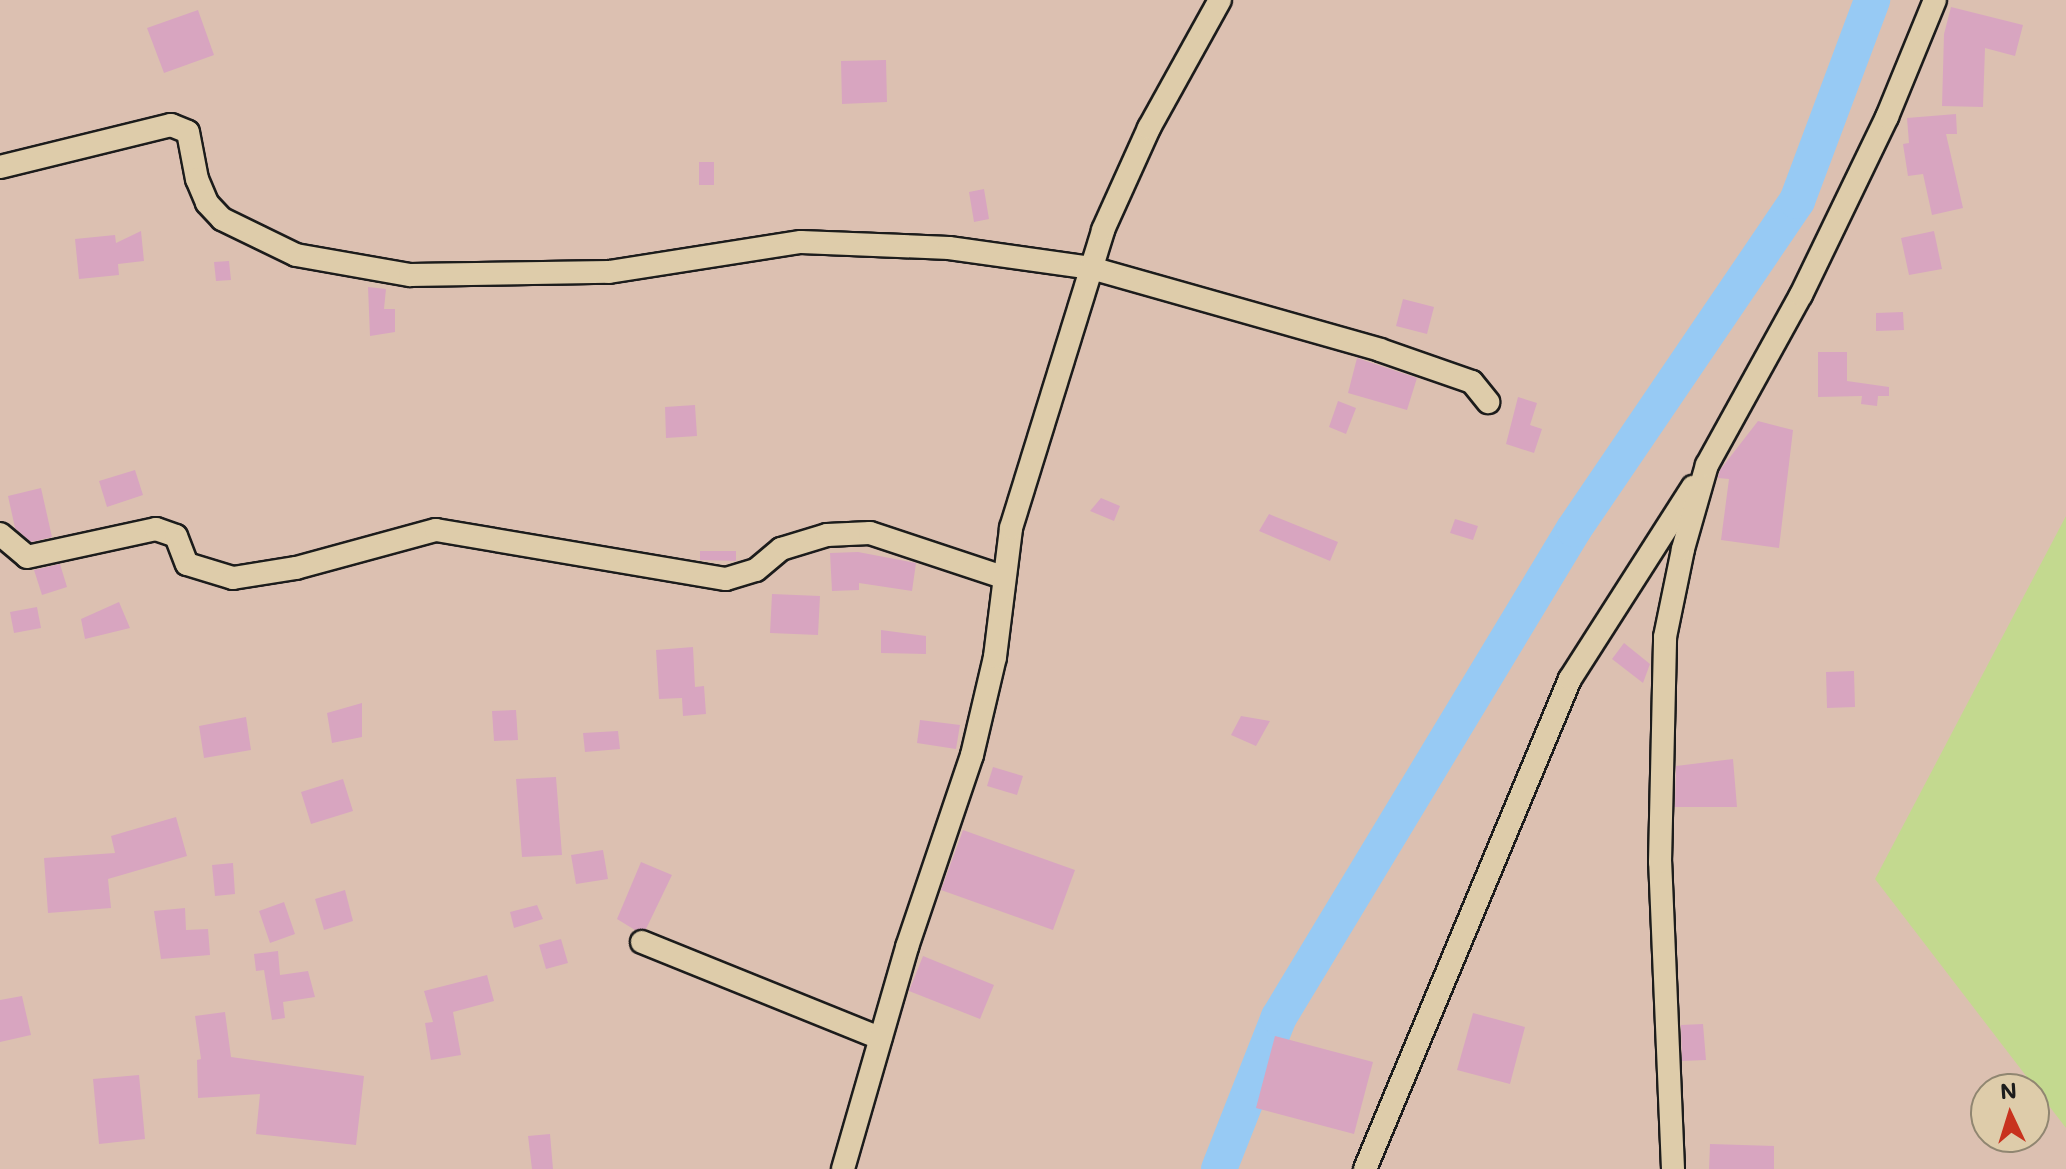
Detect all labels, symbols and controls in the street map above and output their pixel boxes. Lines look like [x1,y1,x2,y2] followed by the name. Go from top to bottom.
[1970,1073,2050,1153] north arrow
[1999,1076,2018,1106] text: N

